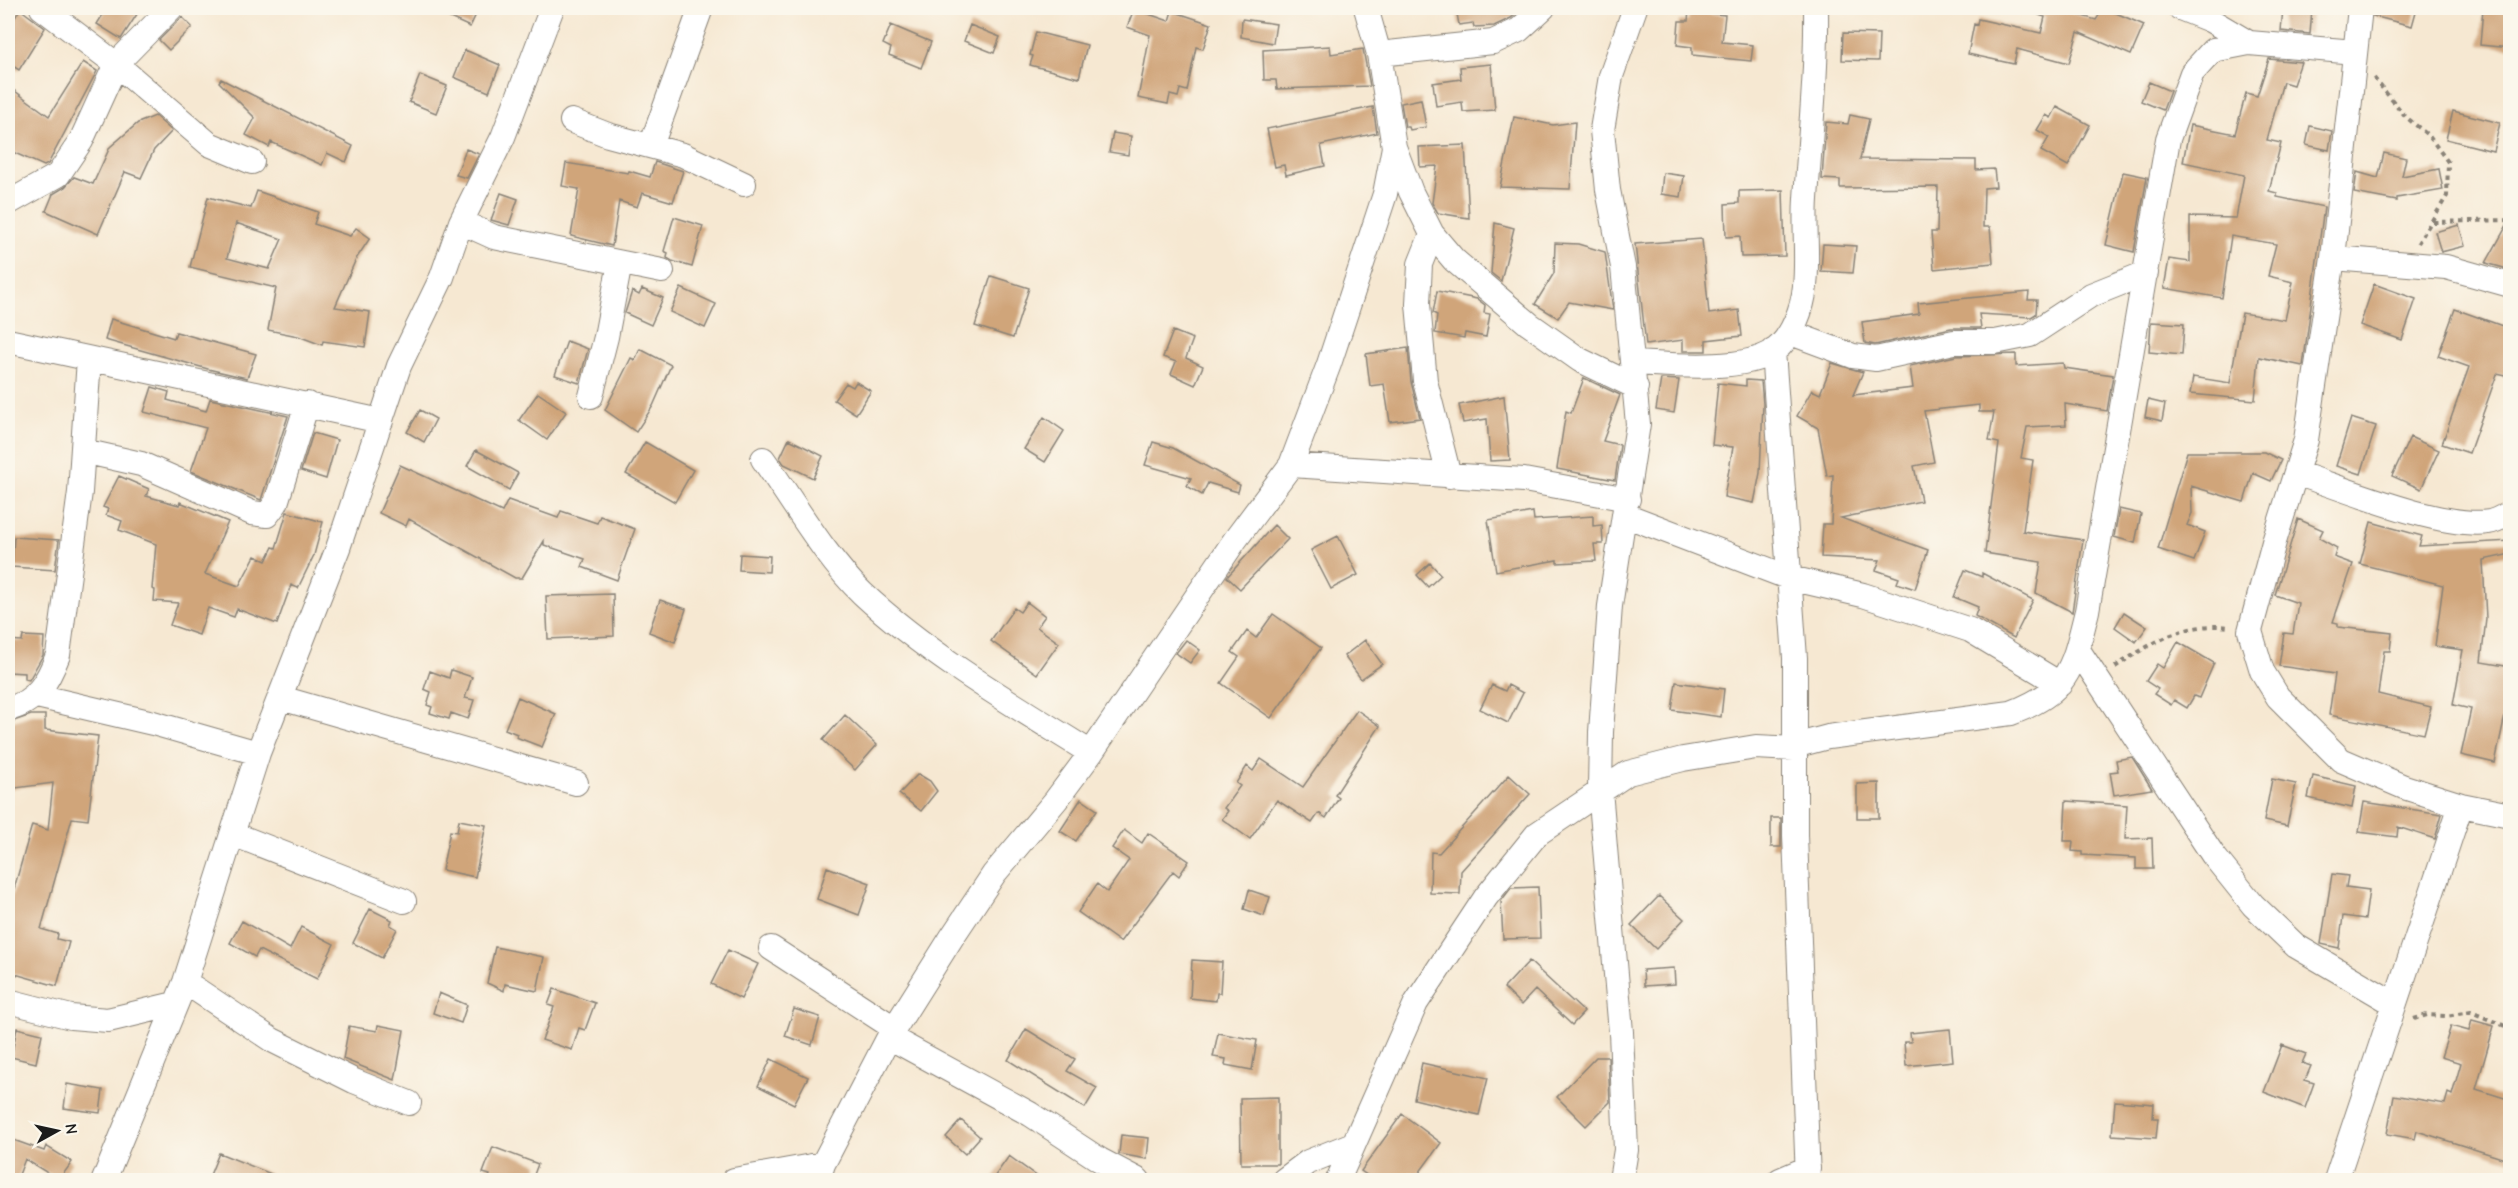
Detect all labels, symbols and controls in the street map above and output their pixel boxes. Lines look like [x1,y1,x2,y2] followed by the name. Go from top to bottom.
[27,1101,87,1161] north arrow
[61,1123,81,1135] text: N

